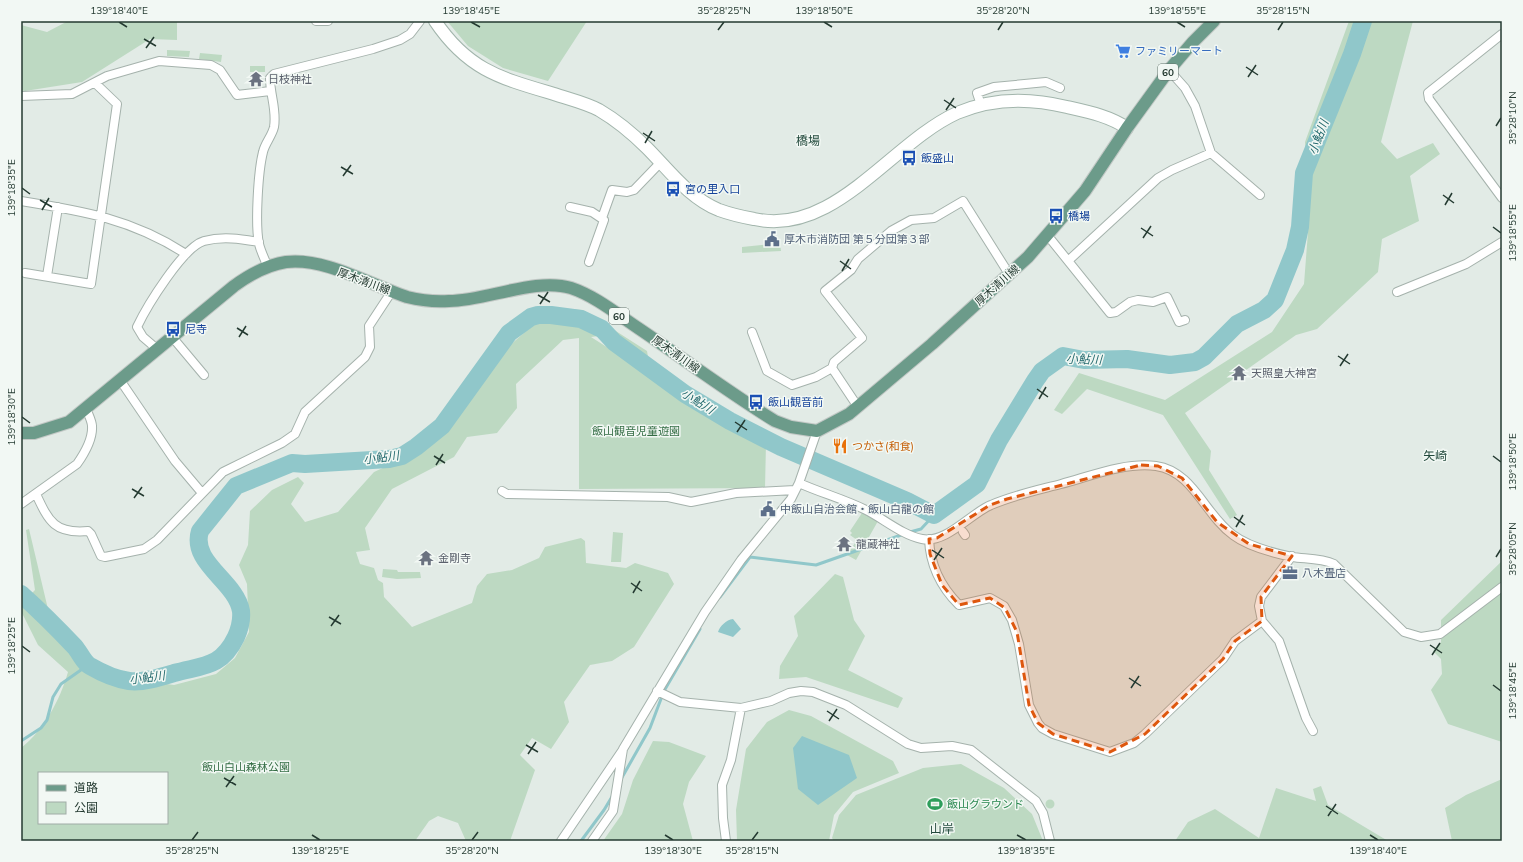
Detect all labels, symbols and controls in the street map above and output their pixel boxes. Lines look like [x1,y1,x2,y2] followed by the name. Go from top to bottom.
[90,4,148,17] text: 139°18'40"E
[442,4,500,17] text: 139°18'45"E
[697,4,751,17] text: 35°28'25"N
[795,4,853,17] text: 139°18'50"E
[976,4,1030,17] text: 35°28'20"N
[1148,4,1206,17] text: 139°18'55"E
[1256,4,1310,17] text: 35°28'15"N
[1114,42,1132,60] supermarket icon: ファミリーマート
[1135,44,1223,58] place label: ファミリーマート
[1158,64,1178,80] road number: 60
[247,70,265,88] temple icon: 日枝神社
[268,72,312,86] place label: 日枝神社
[1506,91,1519,145] text: 35°28'10"N
[1305,116,1332,156] water label: 小鮎川
[796,133,820,148] district label: 橋場
[900,149,918,167] bus stop icon: 飯盛山
[921,151,954,165] place label: 飯盛山
[5,159,18,217] text: 139°18'35"E
[664,180,682,198] bus stop icon: 宮の里入口
[685,182,740,196] place label: 宮の里入口
[1506,204,1519,262] text: 139°18'55"E
[1047,207,1065,225] bus stop icon: 橋場
[1068,209,1090,223] place label: 橋場
[763,230,781,248] public building icon: 厚木市消防団 第５分団第３部
[784,232,930,246] place label: 厚木市消防団 第５分団第３部
[972,261,1022,309] street label: 厚木清川線
[336,265,392,297] street label: 厚木清川線
[609,308,629,324] road number: 60
[164,320,182,338] bus stop icon: 尼寺
[185,322,207,336] place label: 尼寺
[649,332,703,376] street label: 厚木清川線
[1066,351,1104,367] water label: 小鮎川
[1230,364,1248,382] temple icon: 天照皇大神宮
[1251,366,1317,380] place label: 天照皇大神宮
[679,385,719,418] water label: 小鮎川
[5,388,18,446] text: 139°18'30"E
[747,393,765,411] bus stop icon: 飯山観音前
[768,395,823,409] place label: 飯山観音前
[592,424,680,438] park label: 飯山観音児童遊園
[1506,433,1519,491] text: 139°18'50"E
[831,437,849,455] restaurant icon: つかさ(和食)
[852,439,914,453] place label: つかさ(和食)
[362,447,402,467] water label: 小鮎川
[1423,448,1447,463] district label: 矢崎
[759,500,777,518] public building icon: 中飯山自治会館・飯山白龍の館
[780,502,934,516] place label: 中飯山自治会館・飯山白龍の館
[1506,522,1519,576] text: 35°28'05"N
[835,535,853,553] temple icon: 龍蔵神社
[856,537,900,551] place label: 龍蔵神社
[417,549,435,567] temple icon: 金剛寺
[438,551,471,565] place label: 金剛寺
[1281,564,1299,582] office icon: 八木畳店
[1302,566,1346,580] place label: 八木畳店
[5,617,18,675] text: 139°18'25"E
[1506,662,1519,720] text: 139°18'45"E
[128,667,168,687] water label: 小鮎川
[202,760,290,774] park label: 飯山白山森林公園
[38,772,168,824] legend
[74,780,98,795] text: 道路
[926,795,944,813] sports icon: 飯山グラウンド
[947,797,1024,811] place label: 飯山グラウンド
[74,800,98,815] text: 公園
[930,821,954,836] district label: 山岸
[165,844,219,857] text: 35°28'25"N
[291,844,349,857] text: 139°18'25"E
[445,844,499,857] text: 35°28'20"N
[644,844,702,857] text: 139°18'30"E
[725,844,779,857] text: 35°28'15"N
[997,844,1055,857] text: 139°18'35"E
[1349,844,1407,857] text: 139°18'40"E

